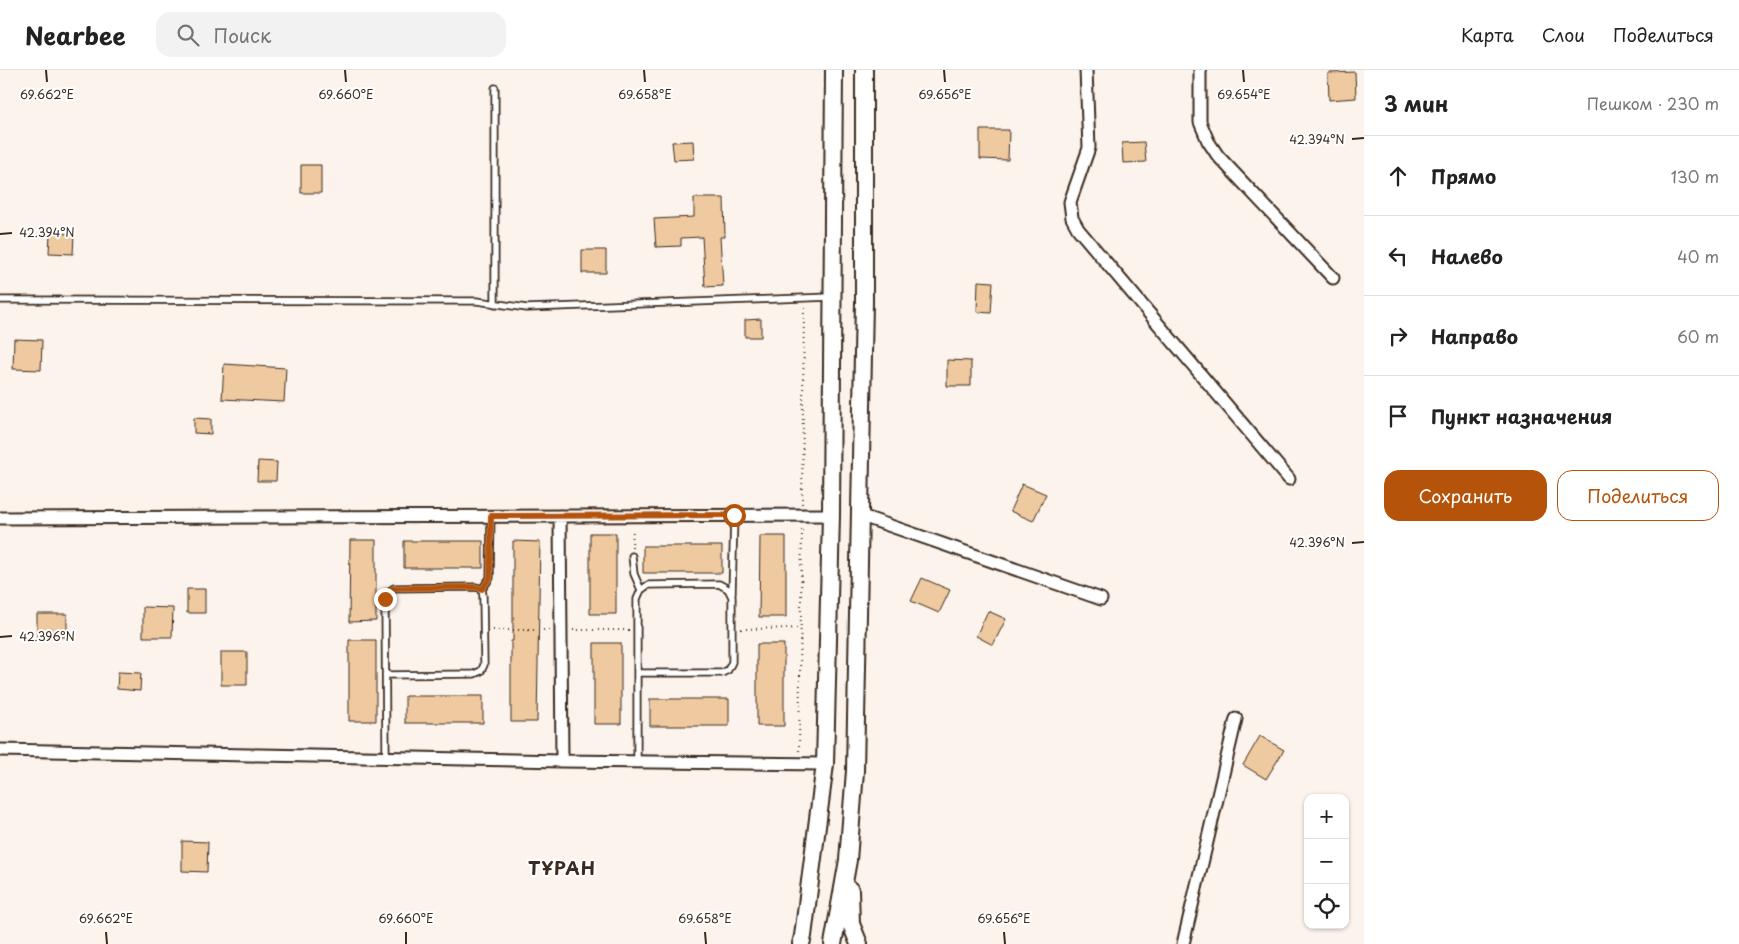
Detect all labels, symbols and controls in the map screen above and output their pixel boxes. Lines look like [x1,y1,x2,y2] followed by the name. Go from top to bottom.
[156,12,506,57] search box
[25,17,126,53] text: Nearbee
[174,21,202,49] icon: search
[214,21,271,49] text: Поиск
[1461,21,1514,48] text: Карта
[1542,21,1585,48] text: Слои
[1613,21,1714,48] text: Поделиться
[20,85,74,103] text: 69.662°E
[319,85,374,103] text: 69.660°E
[618,85,672,103] text: 69.658°E
[918,85,972,103] text: 69.656°E
[1217,85,1271,103] text: 69.654°E
[1384,87,1448,119] text: 3 мин
[1587,91,1719,115] text: Пешком · 230 m
[1289,130,1345,148] text: 42.394°N
[1384,162,1412,190] icon: ahead
[1431,162,1496,190] text: Прямо
[1671,164,1719,188] text: 130 m
[19,223,75,241] text: 42.394°N
[1384,242,1412,270] icon: left
[1431,242,1503,270] text: Налево
[1677,244,1719,268] text: 40 m
[1384,322,1412,350] icon: right
[1431,322,1518,350] text: Направо
[1677,324,1719,348] text: 60 m
[1384,402,1412,430] icon: arrive
[1431,402,1612,430] text: Пункт назначения
[1384,470,1547,521] button: Сохранить
[1557,470,1719,521] button: Поделиться
[723,504,746,527] route start
[1289,533,1345,551] text: 42.396°N
[374,588,397,611] route end
[19,627,75,645] text: 42.396°N
[1304,794,1349,929] map controls
[1304,794,1349,839] button: +
[1304,839,1349,884] button: −
[528,854,596,881] district label: ТҰРАН
[1304,884,1349,929] button: locate
[79,909,133,927] text: 69.662°E
[379,909,434,927] text: 69.660°E
[678,909,732,927] text: 69.658°E
[977,909,1031,927] text: 69.656°E

